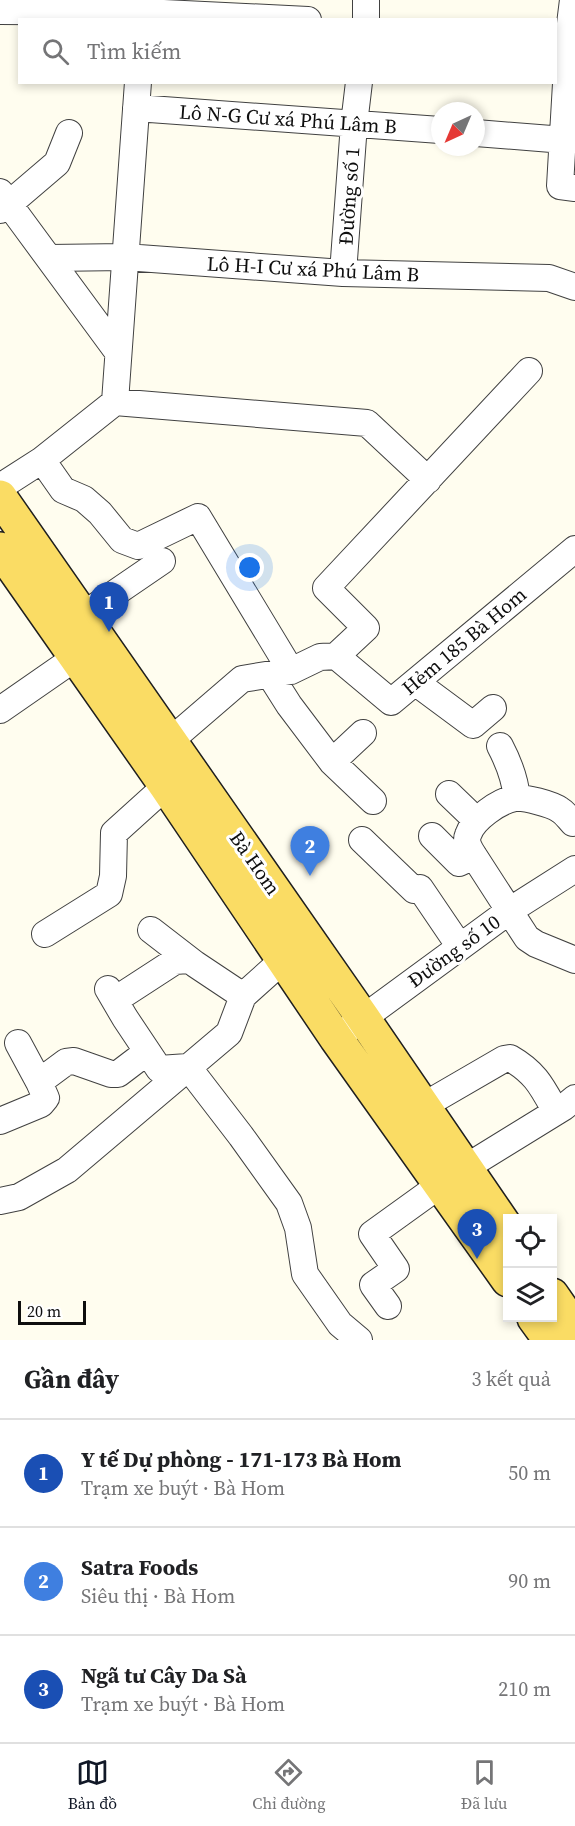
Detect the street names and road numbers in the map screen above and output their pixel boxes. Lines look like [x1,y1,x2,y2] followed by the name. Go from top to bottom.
[178,97,398,141] street label: Lô N-G Cư xá Phú Lâm B
[332,146,366,246] street label: Đường số 1
[206,249,420,289] street label: Lô H-I Cư xá Phú Lâm B
[396,581,532,701] street label: Hẻm 185 Bà Hom
[223,826,287,900] street label: Bà Hom
[402,908,506,994] street label: Đường số 10

